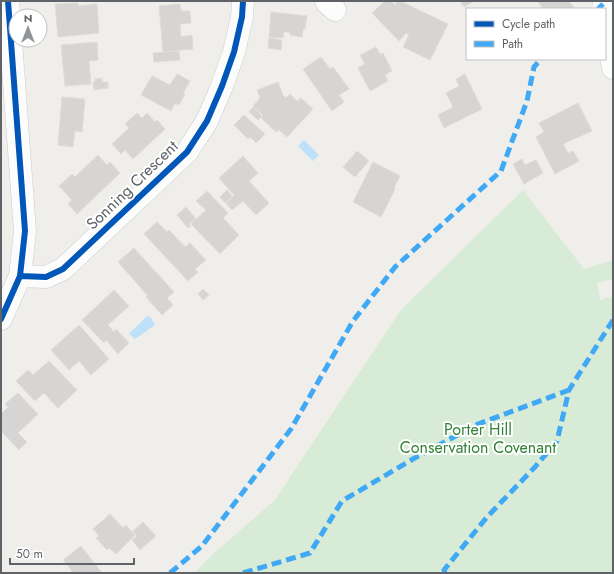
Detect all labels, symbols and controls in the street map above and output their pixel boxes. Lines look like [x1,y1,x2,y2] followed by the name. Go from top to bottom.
[8,8,48,48] north arrow
[466,8,606,60] legend
[24,10,32,26] text: N
[502,15,555,33] text: Cycle path
[502,35,523,53] text: Path
[81,135,183,235] street label: Sonning Crescent
[400,418,556,459] park label: Porter Hill Conservation Covenant
[10,540,134,566] scale bar
[16,545,43,563] text: 50 m

